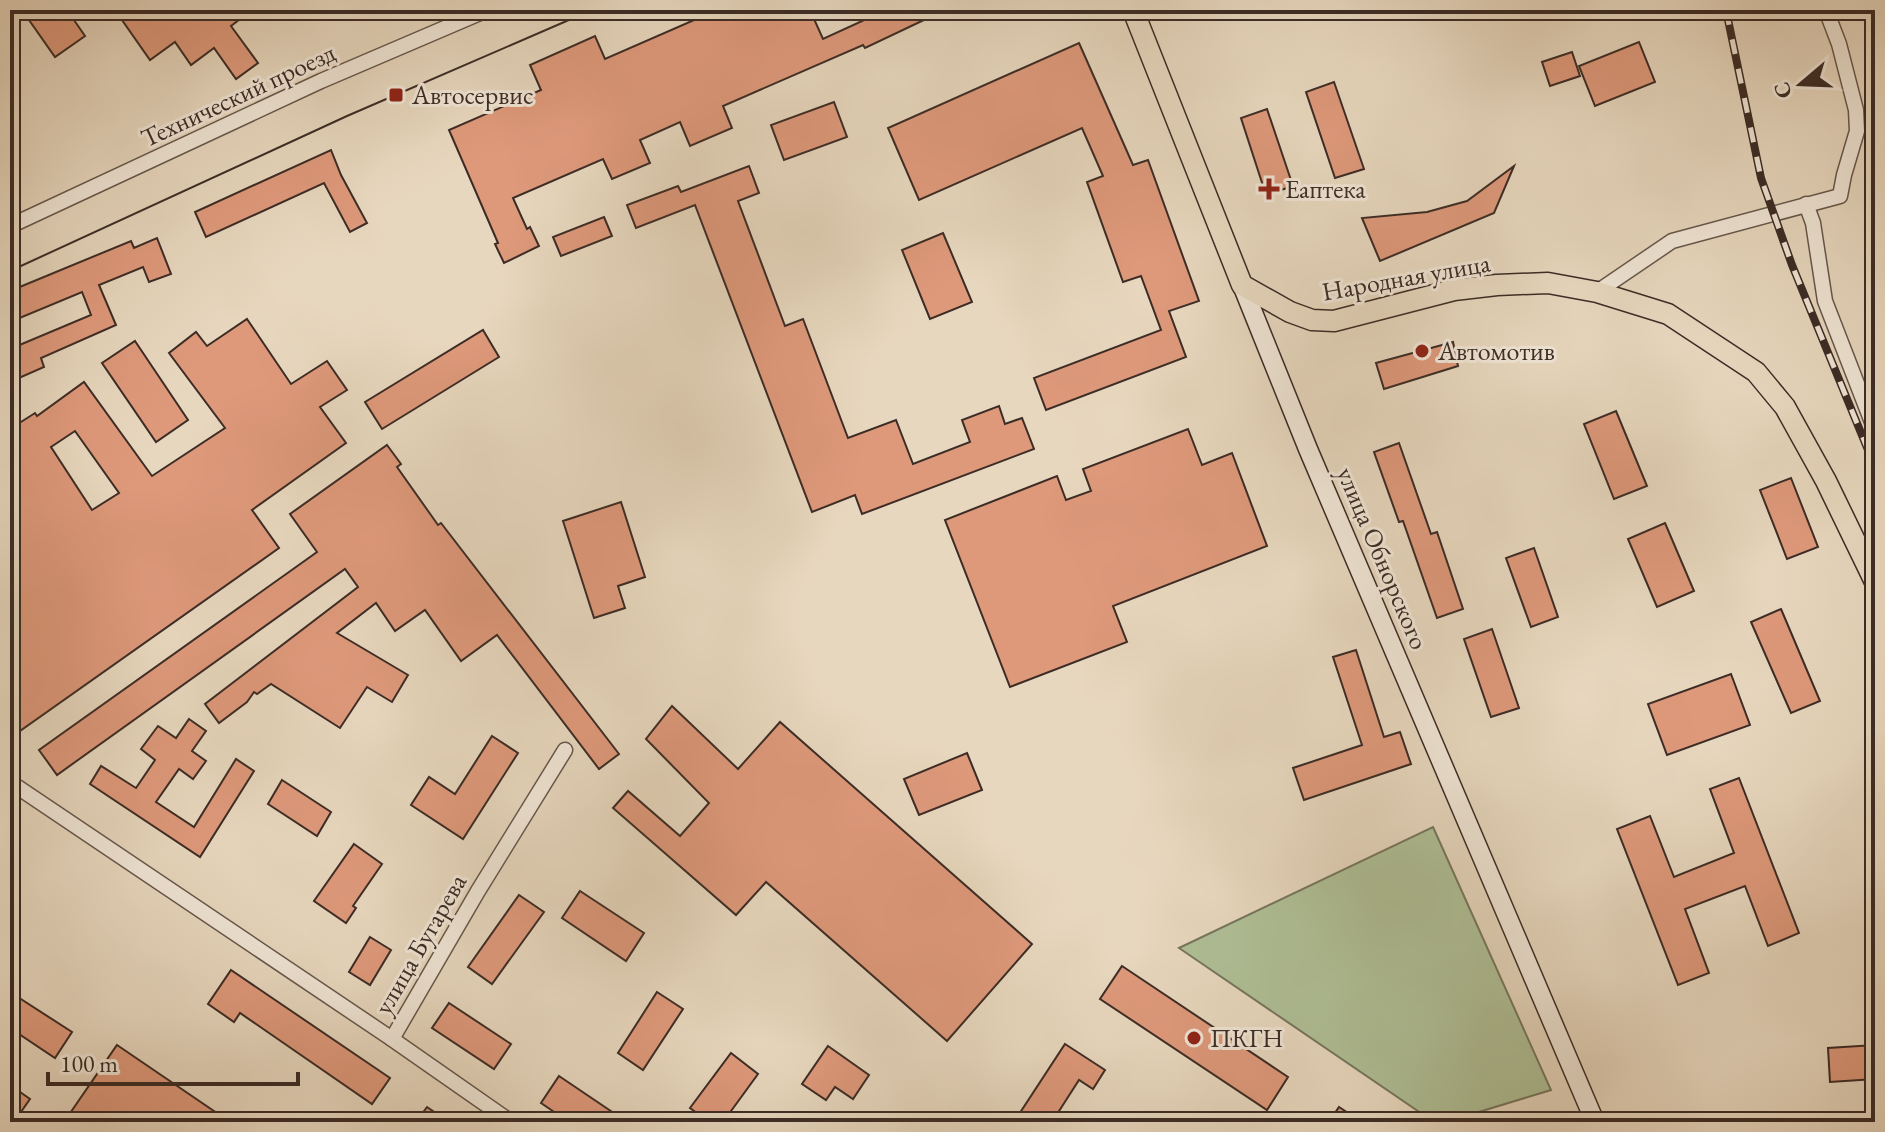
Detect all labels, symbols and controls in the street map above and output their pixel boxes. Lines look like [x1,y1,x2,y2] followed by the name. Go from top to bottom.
[135,35,341,155] street label: Технический проезд
[1761,44,1841,124] north arrow
[411,78,534,112] place label: Автосервис
[1766,78,1799,102] text: С
[387,86,405,104] marker: Автосервис
[1285,172,1366,206] place label: Еаптека
[1260,180,1278,198] marker: Еаптека
[1319,245,1493,309] street label: Народная улица
[1437,334,1555,368] place label: Автомотив
[1413,342,1431,360] marker: Автомотив
[1329,462,1437,654] street label: улица Обнорского
[366,867,474,1021] street label: улица Бугарева
[1210,1021,1283,1055] place label: ПКГН
[1185,1029,1203,1047] marker: ПКГН
[48,1036,298,1086] scale bar
[60,1048,118,1079] text: 100 m

